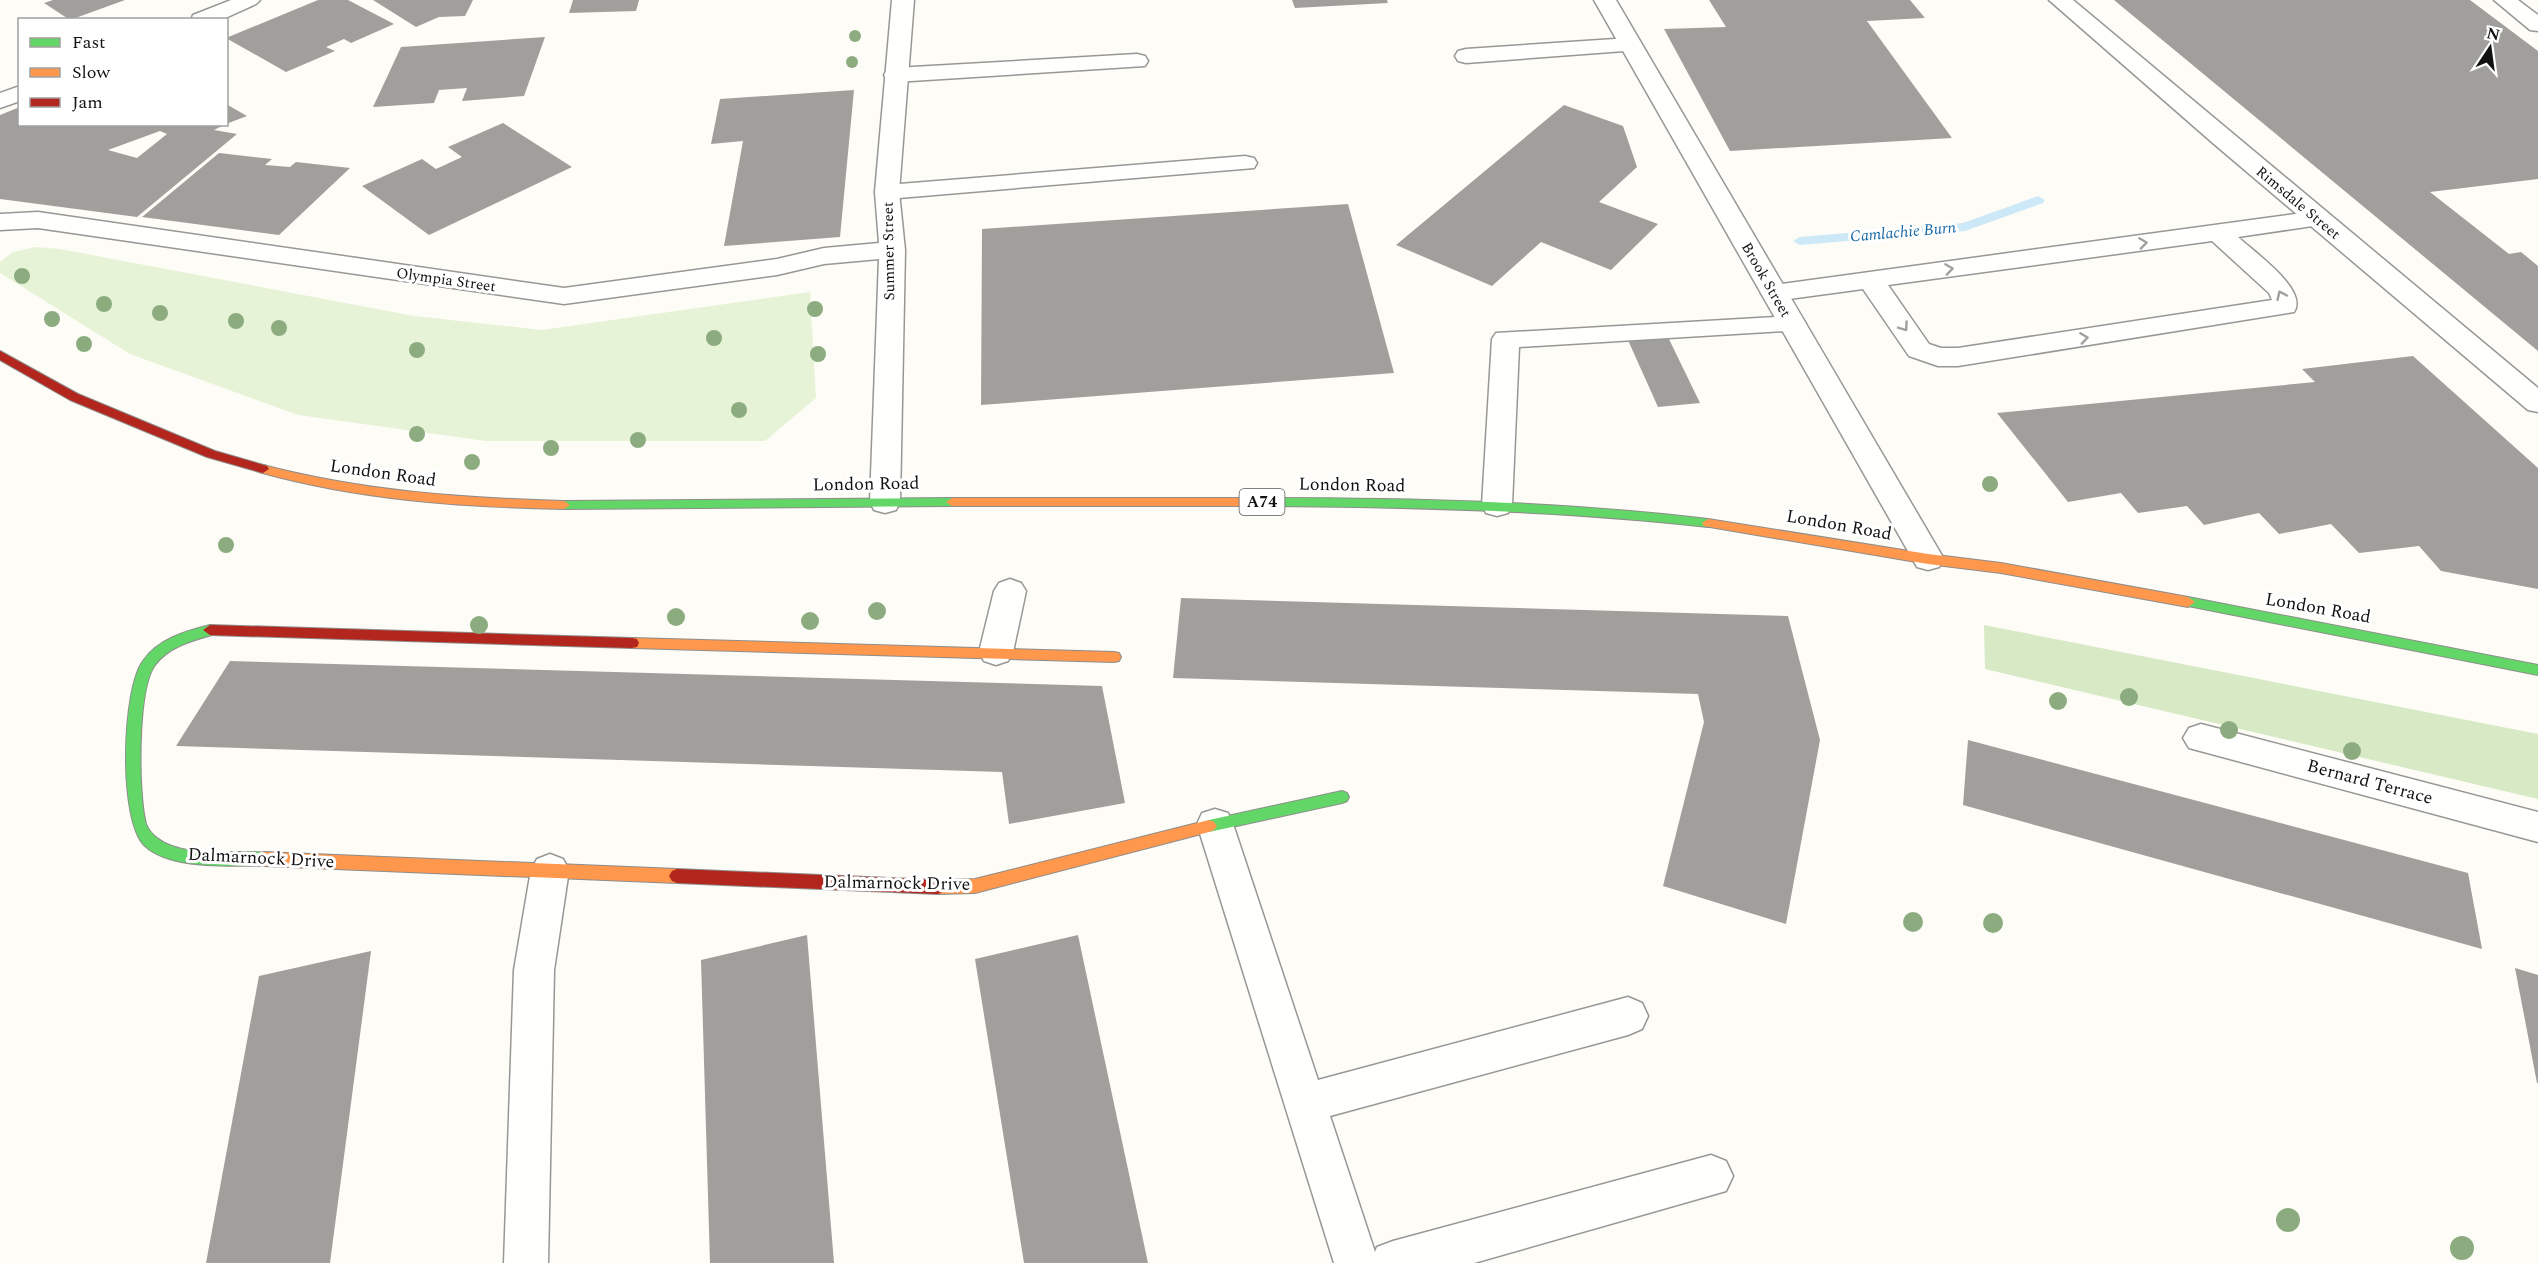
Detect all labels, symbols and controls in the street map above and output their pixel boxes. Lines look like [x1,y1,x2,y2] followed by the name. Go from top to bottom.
[18,18,228,126] legend
[2460,18,2520,78] north arrow
[2484,21,2502,48] text: N
[72,29,105,56] text: Fast
[72,59,111,86] text: Slow
[72,89,103,116] text: Jam
[2251,161,2345,245] street label: Rimsdale Street
[877,202,901,300] street label: Summer Street
[1849,215,1957,249] water label: Camlachie Burn
[2138,237,2147,249] one-way arrow
[1735,238,1797,322] street label: Brook Street
[395,262,497,298] street label: Olympia Street
[1945,263,1954,275] one-way arrow
[2276,291,2288,302] one-way arrow
[1897,321,1908,332] one-way arrow
[2080,333,2089,345] one-way arrow
[328,452,438,494] street label: London Road
[812,470,920,498] street label: London Road
[1298,471,1406,499] street label: London Road
[1240,489,1284,515] road number: A74
[1784,502,1894,548] street label: London Road
[2263,585,2373,631] street label: London Road
[2304,752,2436,812] street label: Bernard Terrace
[187,841,335,875] street label: Dalmarnock Drive
[823,868,971,898] street label: Dalmarnock Drive

